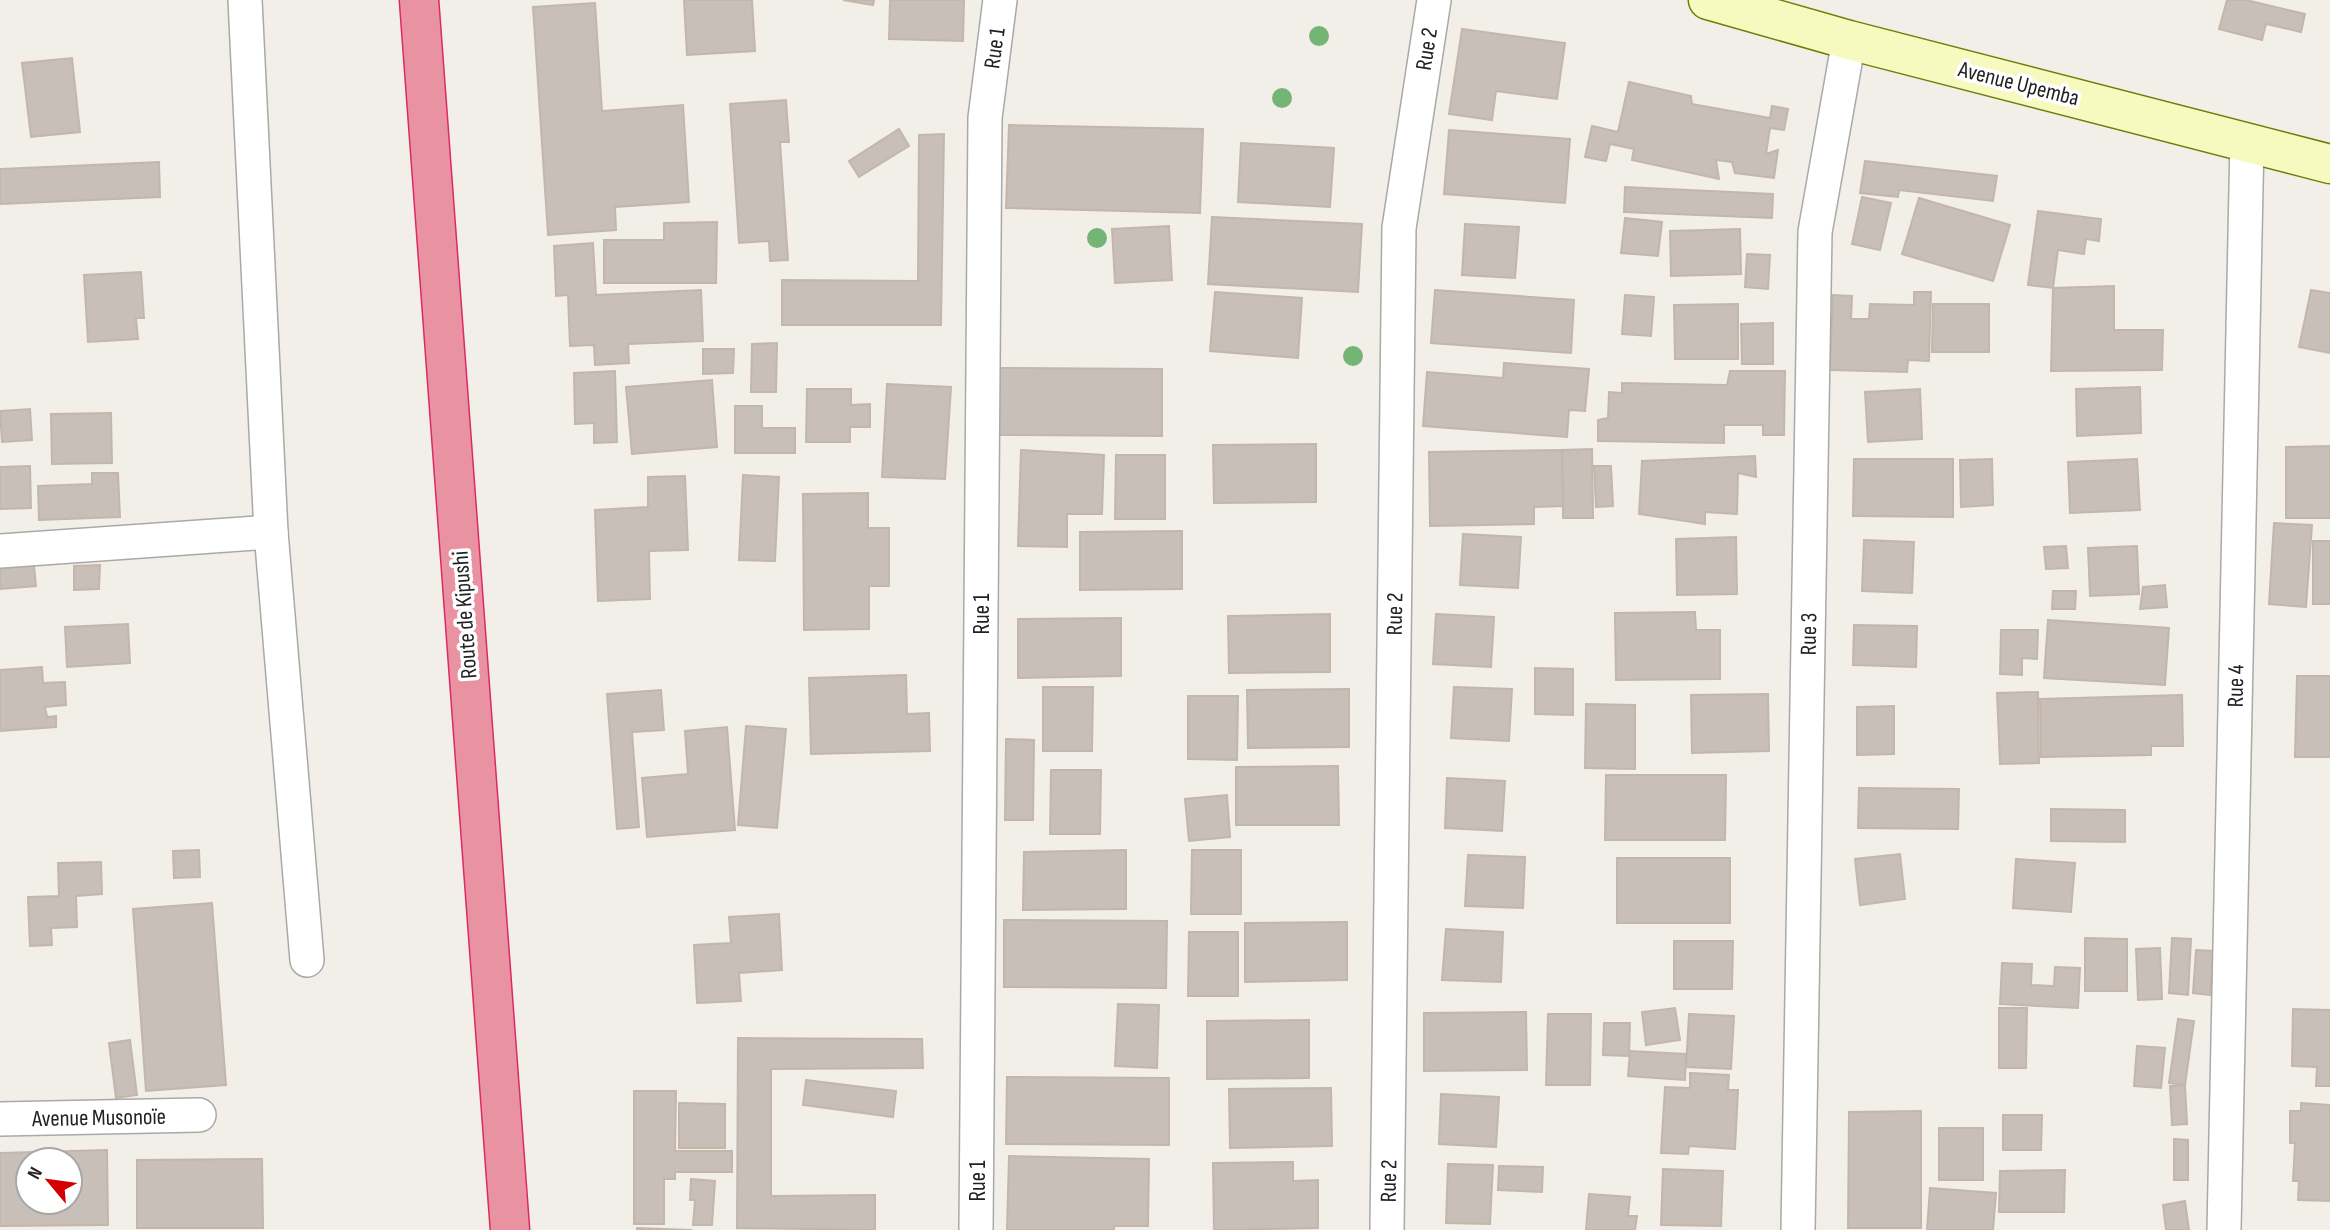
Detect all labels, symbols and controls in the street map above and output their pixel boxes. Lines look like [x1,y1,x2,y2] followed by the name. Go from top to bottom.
[978,26,1012,70] street label: Rue 1
[1410,26,1444,72] street label: Rue 2
[1955,55,2082,112] street label: Avenue Upemba
[447,550,483,680] street label: Route de Kipushi
[1381,592,1409,636] street label: Rue 2
[968,593,996,635] street label: Rue 1
[1795,612,1823,656] street label: Rue 3
[2222,664,2250,708] street label: Rue 4
[31,1103,166,1133] street label: Avenue Musonoïe
[14,1146,84,1216] north arrow
[1375,1159,1403,1203] street label: Rue 2
[964,1160,992,1202] street label: Rue 1
[23,1163,48,1184] text: N

